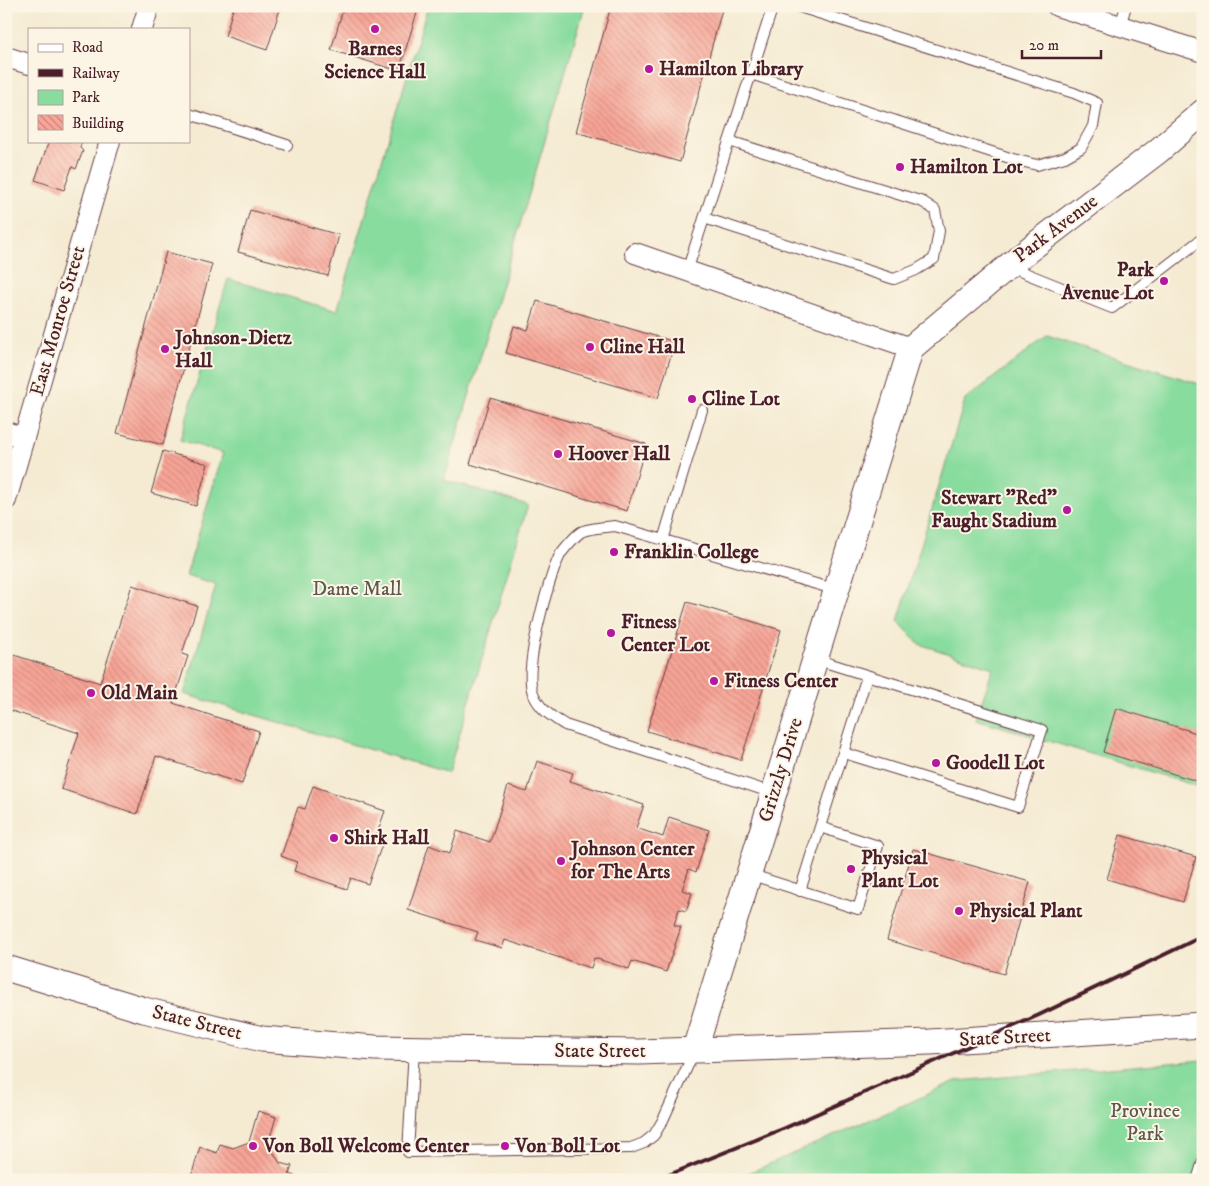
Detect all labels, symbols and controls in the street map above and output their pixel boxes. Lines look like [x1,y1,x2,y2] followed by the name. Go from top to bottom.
[369,23,381,35] marker: Barnes Science Hall
[28,28,190,142] legend
[1022,28,1100,60] scale bar
[1029,36,1059,55] text: 20 m
[324,37,427,85] place label: Barnes Science Hall
[72,38,104,57] text: Road
[659,57,804,82] place label: Hamilton Library
[643,63,655,75] marker: Hamilton Library
[72,64,120,83] text: Railway
[72,88,101,107] text: Park
[72,114,124,133] text: Building
[910,155,1023,180] place label: Hamilton Lot
[894,161,906,173] marker: Hamilton Lot
[1009,189,1103,269] street label: Park Avenue
[25,243,91,399] street label: East Monroe Street
[1061,258,1155,306] place label: Park Avenue Lot
[1158,275,1170,287] marker: Park Avenue Lot
[173,326,292,374] place label: Johnson-Dietz Hall
[600,335,686,360] place label: Cline Hall
[584,341,596,353] marker: Cline Hall
[159,343,171,355] marker: Johnson-Dietz Hall
[702,387,781,412] place label: Cline Lot
[686,393,698,405] marker: Cline Lot
[568,442,671,467] place label: Hoover Hall
[552,448,564,460] marker: Hoover Hall
[931,486,1057,534] place label: Stewart "Red" Faught Stadium
[1061,504,1073,516] marker: Stewart "Red" Faught Stadium
[624,540,759,565] place label: Franklin College
[608,546,620,558] marker: Franklin College
[312,577,402,602] park label: Dame Mall
[621,610,710,658] place label: Fitness Center Lot
[605,627,617,639] marker: Fitness Center Lot
[724,669,839,694] place label: Fitness Center
[708,675,720,687] marker: Fitness Center
[101,681,178,706] place label: Old Main
[85,687,97,699] marker: Old Main
[753,715,809,825] street label: Grizzly Drive
[946,751,1045,776] place label: Goodell Lot
[930,757,942,769] marker: Goodell Lot
[344,826,430,851] place label: Shirk Hall
[328,832,340,844] marker: Shirk Hall
[569,837,695,885] place label: Johnson Center for The Arts
[861,846,939,894] place label: Physical Plant Lot
[555,855,567,867] marker: Johnson Center for The Arts
[845,863,857,875] marker: Physical Plant Lot
[969,899,1083,924] place label: Physical Plant
[953,905,965,917] marker: Physical Plant
[150,1000,244,1046] street label: State Street
[959,1023,1051,1053] street label: State Street
[554,1039,646,1064] street label: State Street
[1110,1099,1180,1147] park label: Province Park
[262,1134,470,1159] place label: Von Boll Welcome Center
[514,1134,621,1159] place label: Von Boll Lot
[247,1140,259,1152] marker: Von Boll Welcome Center
[499,1140,511,1152] marker: Von Boll Lot

